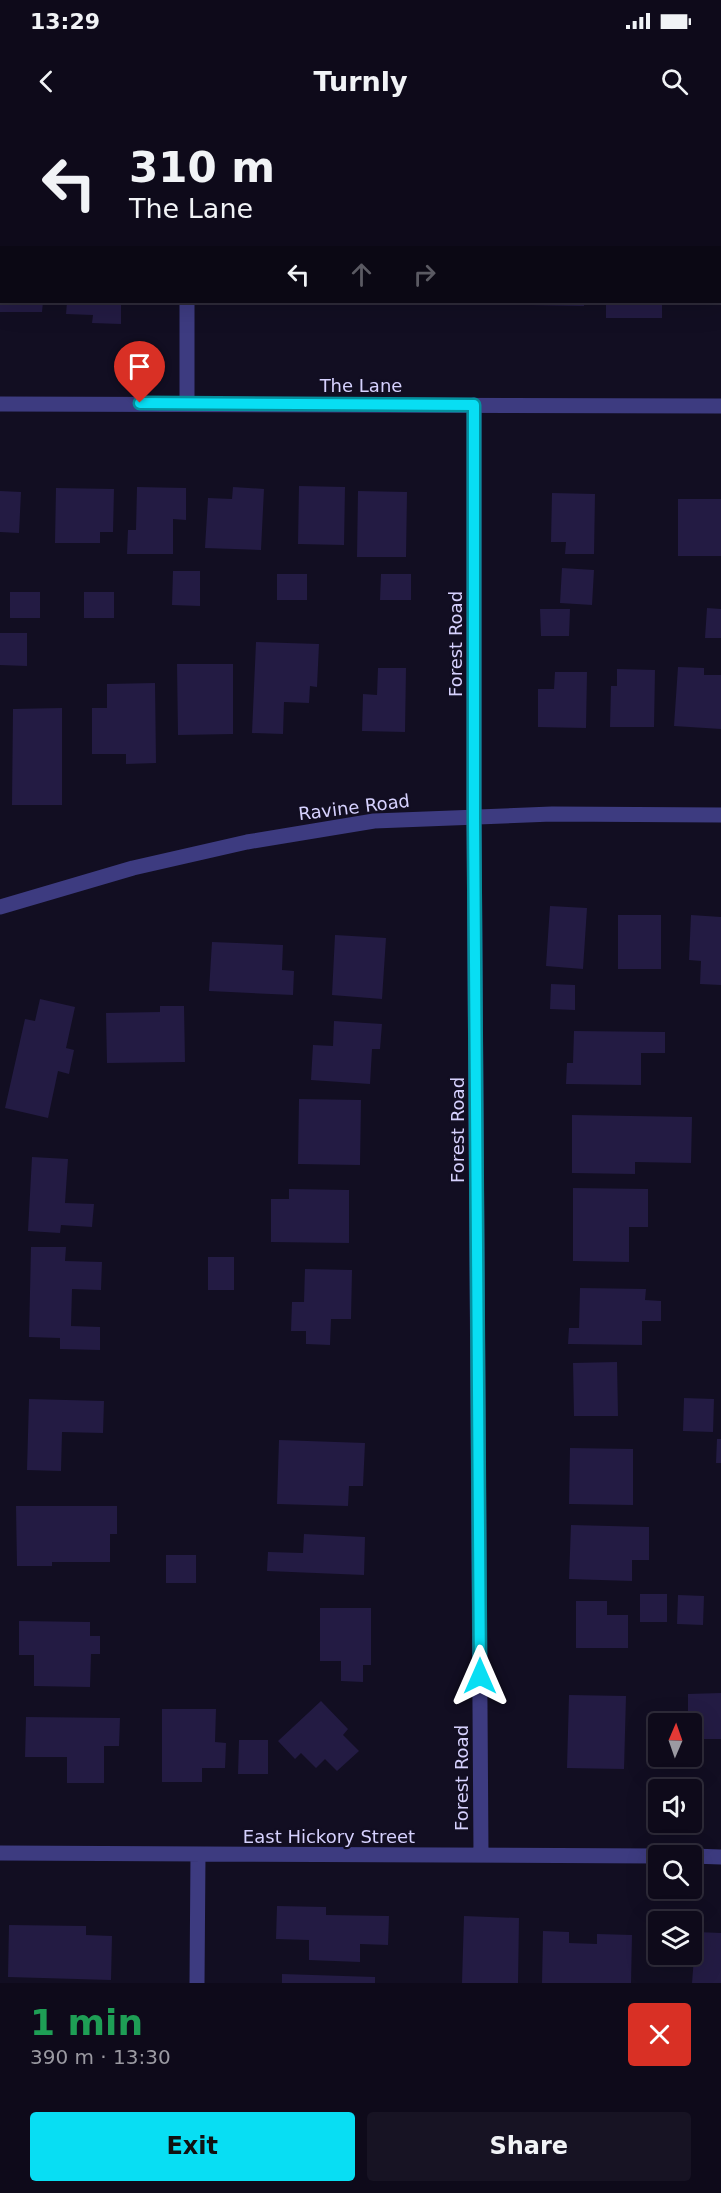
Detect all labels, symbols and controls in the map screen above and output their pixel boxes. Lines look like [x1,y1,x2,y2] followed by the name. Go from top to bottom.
[30,9,100,34] text: 13:29
[30,65,63,98] icon: back
[658,65,691,98] icon: search
[313,66,408,97] text: Turnly
[129,143,275,192] text: 310 m
[30,144,108,222] icon: left
[129,193,253,224] text: The Lane
[282,258,315,291] icon: left
[345,258,378,291] icon: ahead
[408,258,441,291] icon: right
[114,341,165,403] pin
[123,350,156,383] icon: arrive
[319,375,402,396] street label: The Lane
[445,591,466,697] street label: Forest Road
[297,790,411,824] street label: Ravine Road
[447,1077,468,1183] street label: Forest Road
[448,1644,512,1708] position arrow
[648,1713,702,1767] north arrow
[648,1713,702,1965] map controls
[451,1725,472,1831] street label: Forest Road
[648,1779,702,1833] button: sound
[243,1826,415,1847] street label: East Hickory Street
[648,1845,702,1899] button: search
[648,1911,702,1965] button: layers
[30,2002,143,2043] text: 1 min
[628,2003,691,2066] button: close
[30,2045,171,2069] text: 390 m · 13:30
[30,2112,355,2181] button: Exit
[367,2112,691,2181] button: Share

